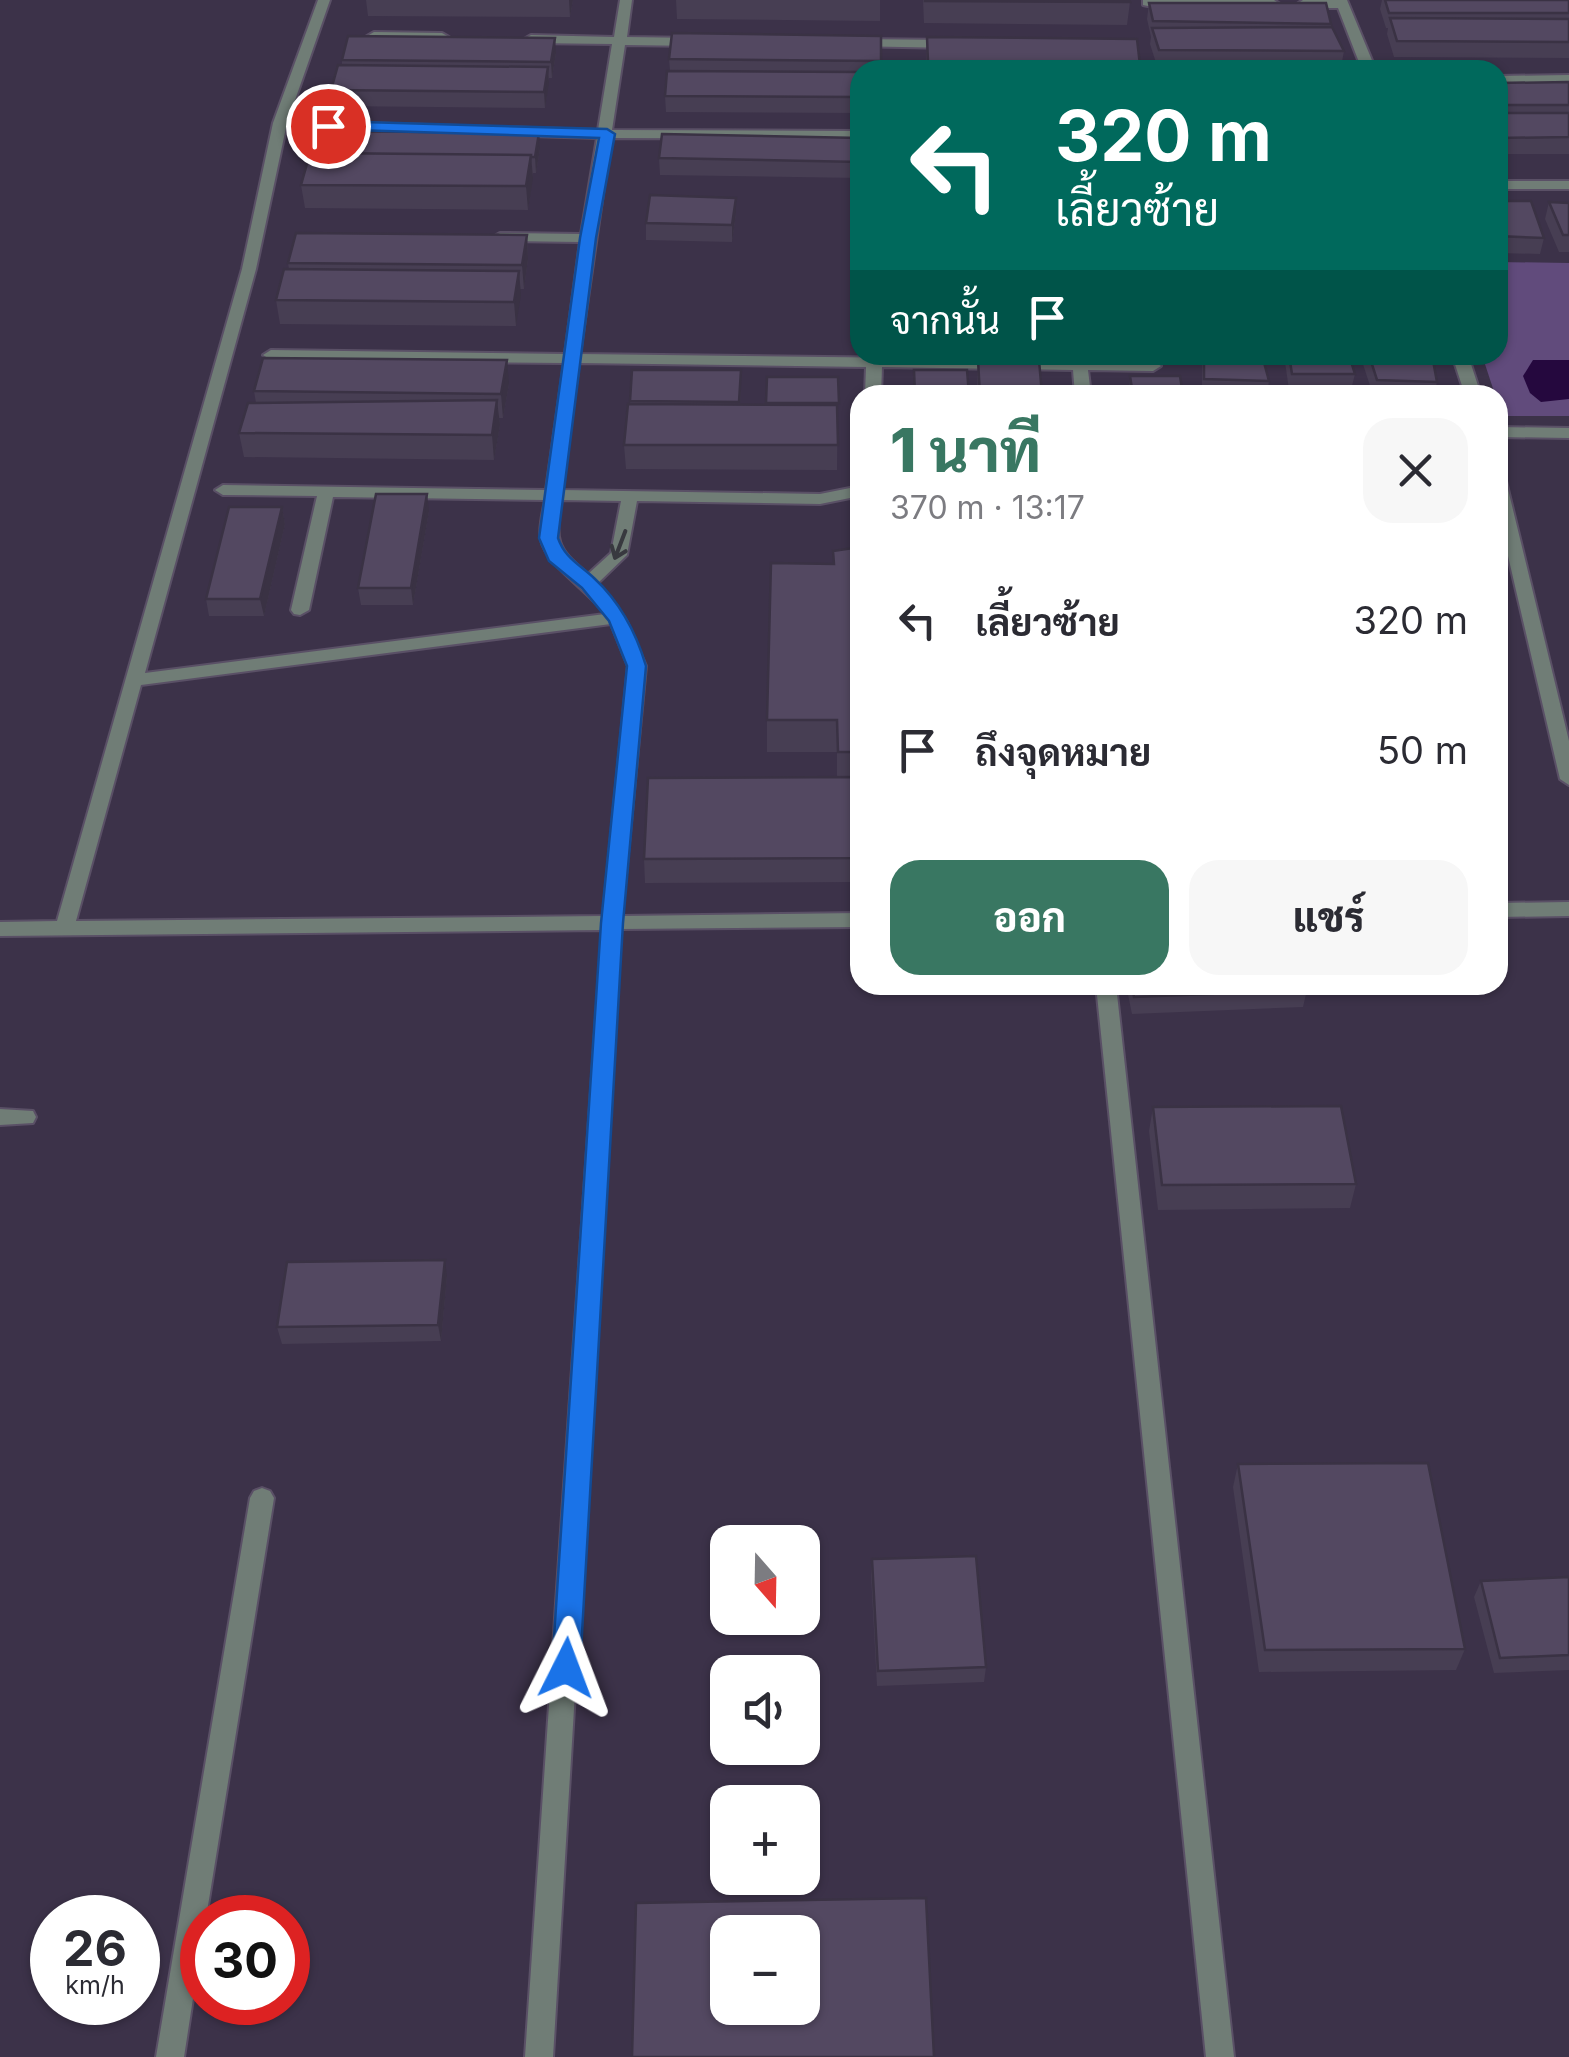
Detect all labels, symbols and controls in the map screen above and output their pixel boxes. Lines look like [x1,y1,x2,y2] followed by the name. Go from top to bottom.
[286,84,371,169] pin
[1055,93,1272,178] text: 320 m
[301,99,356,154] icon: arrive
[890,100,1020,230] icon: left
[1055,182,1219,237] text: เลี้ยวซ้าย
[1020,290,1075,345] icon: arrive
[890,297,1000,343] text: จากนั้น
[890,414,1041,486] text: 1 นาที
[1363,418,1468,523] button: close
[890,488,1085,527] text: 370 m · 13:17
[610,529,628,560] one-way arrow
[890,593,945,648] icon: left
[1353,597,1468,643] text: 320 m
[975,599,1120,645] text: เลี้ยวซ้าย
[890,723,945,778] icon: arrive
[1377,727,1468,773] text: 50 m
[975,729,1151,775] text: ถึงจุดหมาย
[890,860,1169,975] button: ออก
[1189,860,1468,975] button: แชร์
[710,1525,820,1635] north arrow
[710,1525,820,2025] map controls
[514,1616,618,1720] position arrow
[710,1655,820,1765] button: sound
[710,1785,820,1895] button: +
[180,1895,310,2025] speed limit sign: 30
[710,1915,820,2025] button: −
[63,1918,127,1978] text: 26
[65,1970,125,2000] text: km/h

